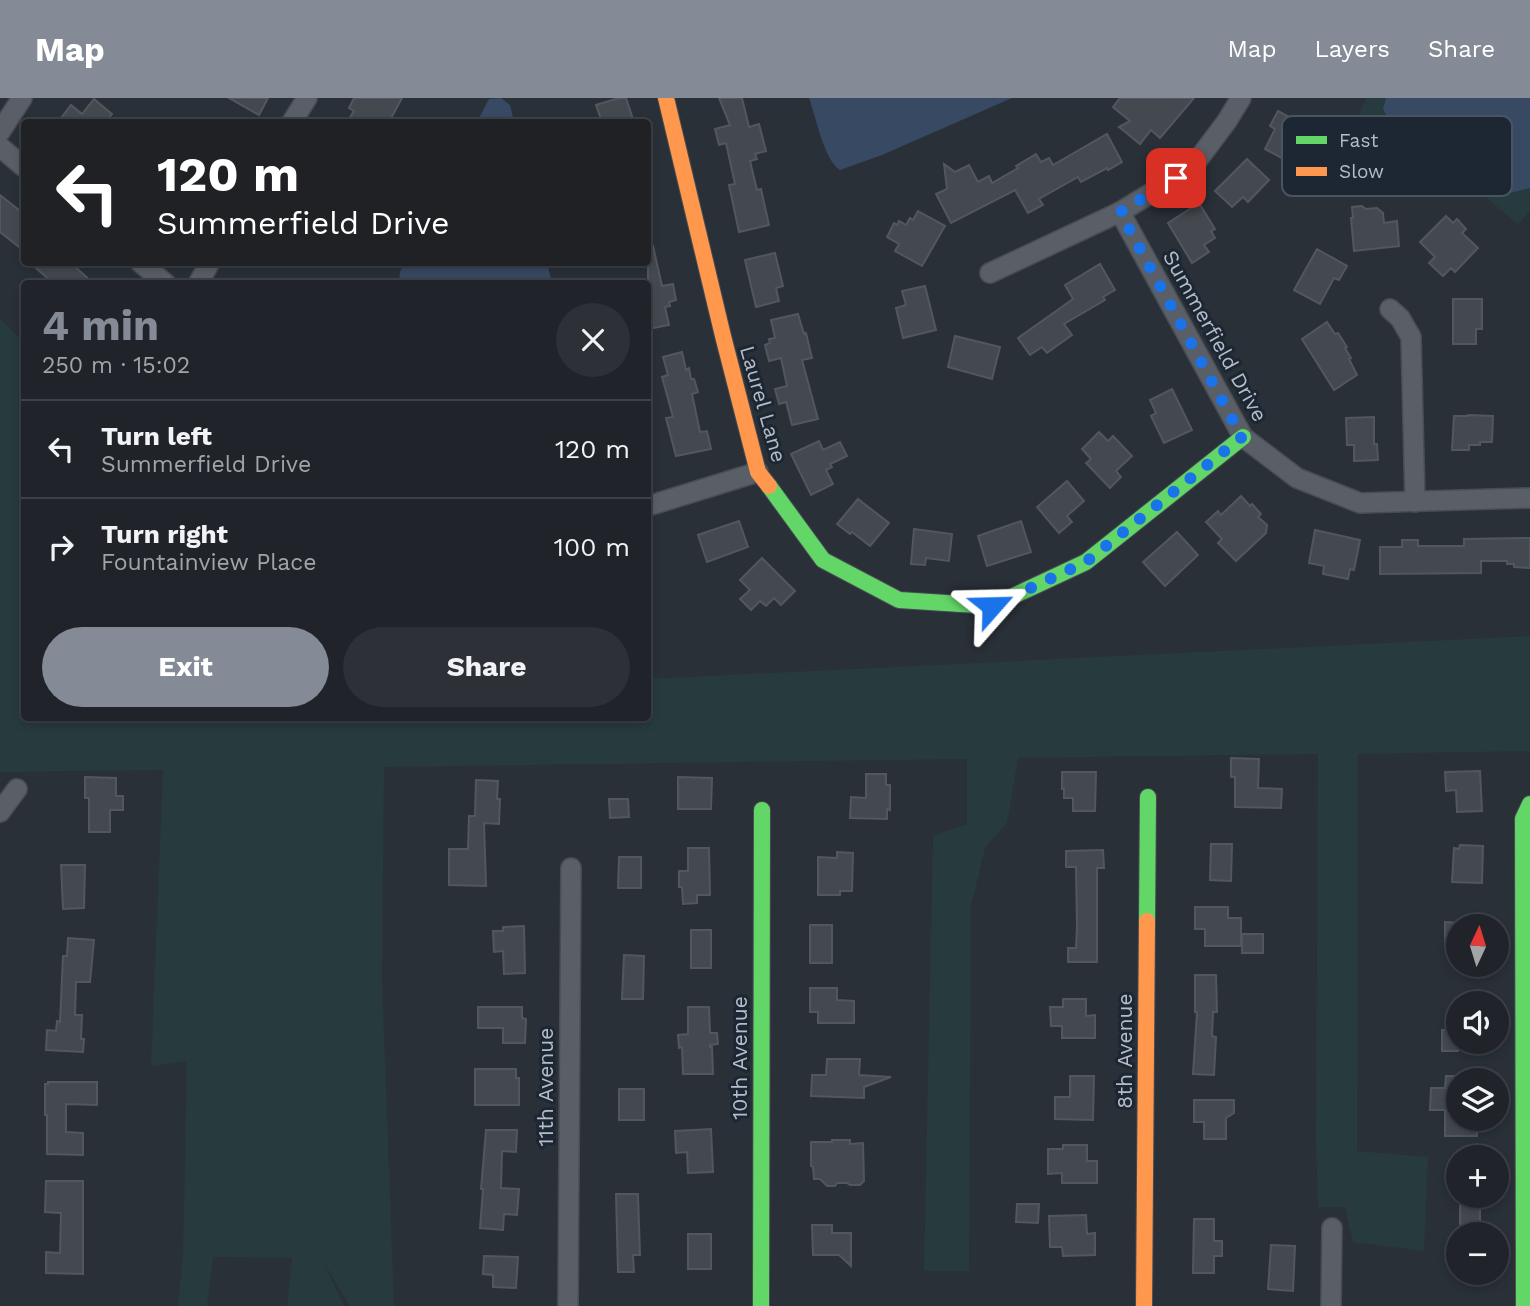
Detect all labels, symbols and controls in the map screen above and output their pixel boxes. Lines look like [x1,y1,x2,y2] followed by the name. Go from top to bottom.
[35,30,105,69] text: Map
[1228,35,1276,63] text: Map
[1314,35,1390,63] text: Layers
[1428,35,1495,63] text: Share
[1282,116,1512,196] legend
[1339,129,1378,152] text: Fast
[157,145,299,203] text: 120 m
[42,147,133,238] icon: left
[1146,148,1206,208] pin
[1157,159,1195,197] icon: arrive
[1339,160,1384,183] text: Slow
[157,204,450,242] text: Summerfield Drive
[1158,246,1273,426] street label: Summerfield Drive
[42,301,159,350] text: 4 min
[556,303,630,377] button: close
[735,343,792,465] street label: Laurel Lane
[42,352,190,379] text: 250 m · 15:02
[101,421,212,451] text: Turn left
[42,430,80,468] icon: left
[555,434,630,464] text: 120 m
[101,451,311,478] text: Summerfield Drive
[101,519,228,549] text: Turn right
[42,528,80,566] icon: right
[554,532,630,562] text: 100 m
[101,549,316,576] text: Fountainview Place
[955,569,1029,643] position arrow
[42,627,329,707] button: Exit
[343,627,630,707] button: Share
[1446,914,1508,976] north arrow
[1446,914,1509,1285] map controls
[1446,991,1509,1054] button: sound
[1112,993,1137,1109] street label: 8th Avenue
[727,996,752,1120] street label: 10th Avenue
[533,1028,558,1146] street label: 11th Avenue
[1446,1068,1509,1131] button: layers
[1446,1145,1509,1208] button: +
[1446,1222,1509,1285] button: −

